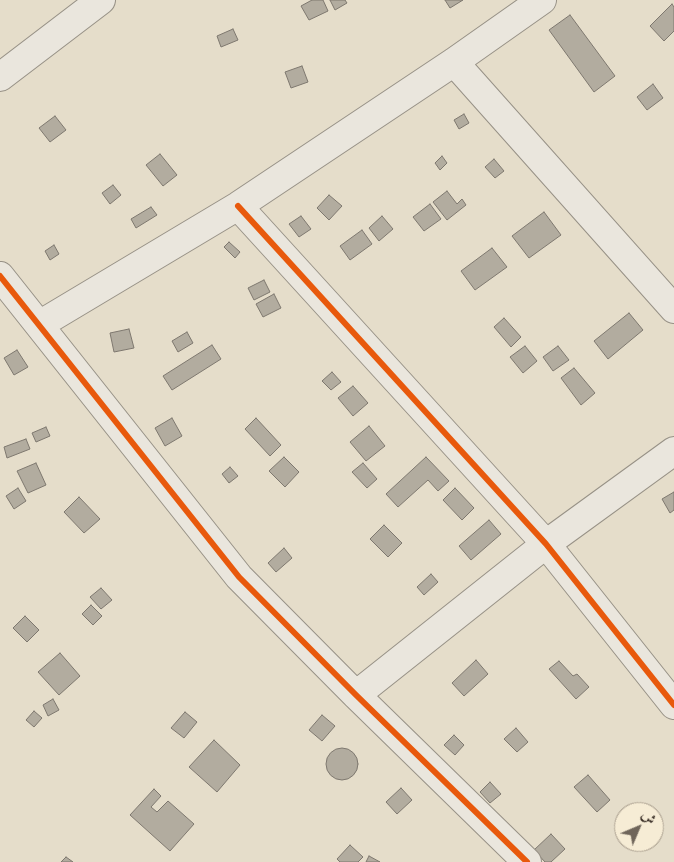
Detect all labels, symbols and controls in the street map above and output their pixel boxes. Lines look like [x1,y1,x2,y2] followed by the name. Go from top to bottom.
[614,802,664,852] north arrow
[638,806,660,828] text: ش

